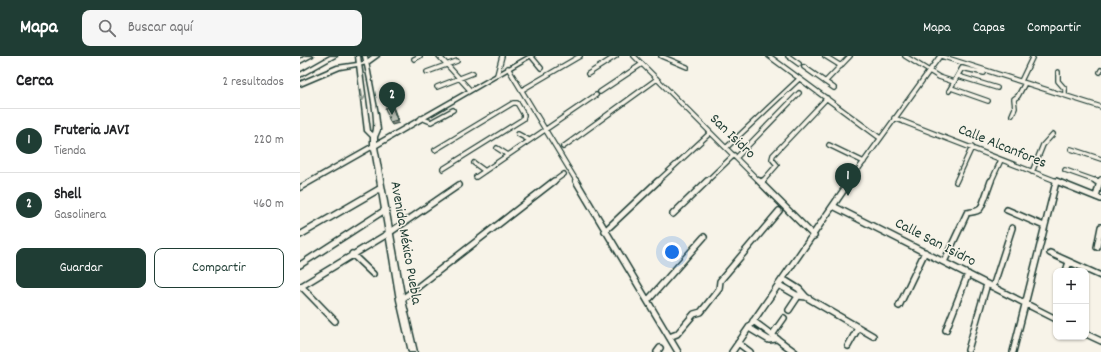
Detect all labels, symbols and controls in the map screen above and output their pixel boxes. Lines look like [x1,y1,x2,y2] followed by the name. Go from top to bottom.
[82,10,362,46] search box
[20,15,58,42] text: Mapa
[96,17,118,39] icon: search
[128,17,193,39] text: Buscar aquí
[923,18,951,38] text: Mapa
[973,18,1005,38] text: Capas
[1027,18,1081,38] text: Compartir
[16,70,53,94] text: Cerca
[222,73,284,92] text: 2 resultados
[379,82,405,115] pin: 2
[359,88,366,101] one-way arrow
[704,109,760,165] street label: San Isidro
[954,119,1050,175] street label: Calle Alcanfores
[54,120,129,142] text: Fruteria JAVI
[28,131,30,150] text: 1
[254,131,284,150] text: 220 m
[54,142,86,161] text: Tienda
[835,163,861,196] pin: 1
[383,180,427,307] street label: Avenida México Puebla
[54,184,81,206] text: Shell
[26,195,32,214] text: 2
[253,195,284,214] text: 460 m
[54,206,106,225] text: Gasolinera
[891,213,980,273] street label: Calle San Isidro
[662,242,682,262] your location
[16,248,146,288] button: Guardar
[154,248,284,288] button: Compartir
[1053,268,1089,340] map controls
[1053,268,1089,304] button: +
[1053,304,1089,340] button: −

